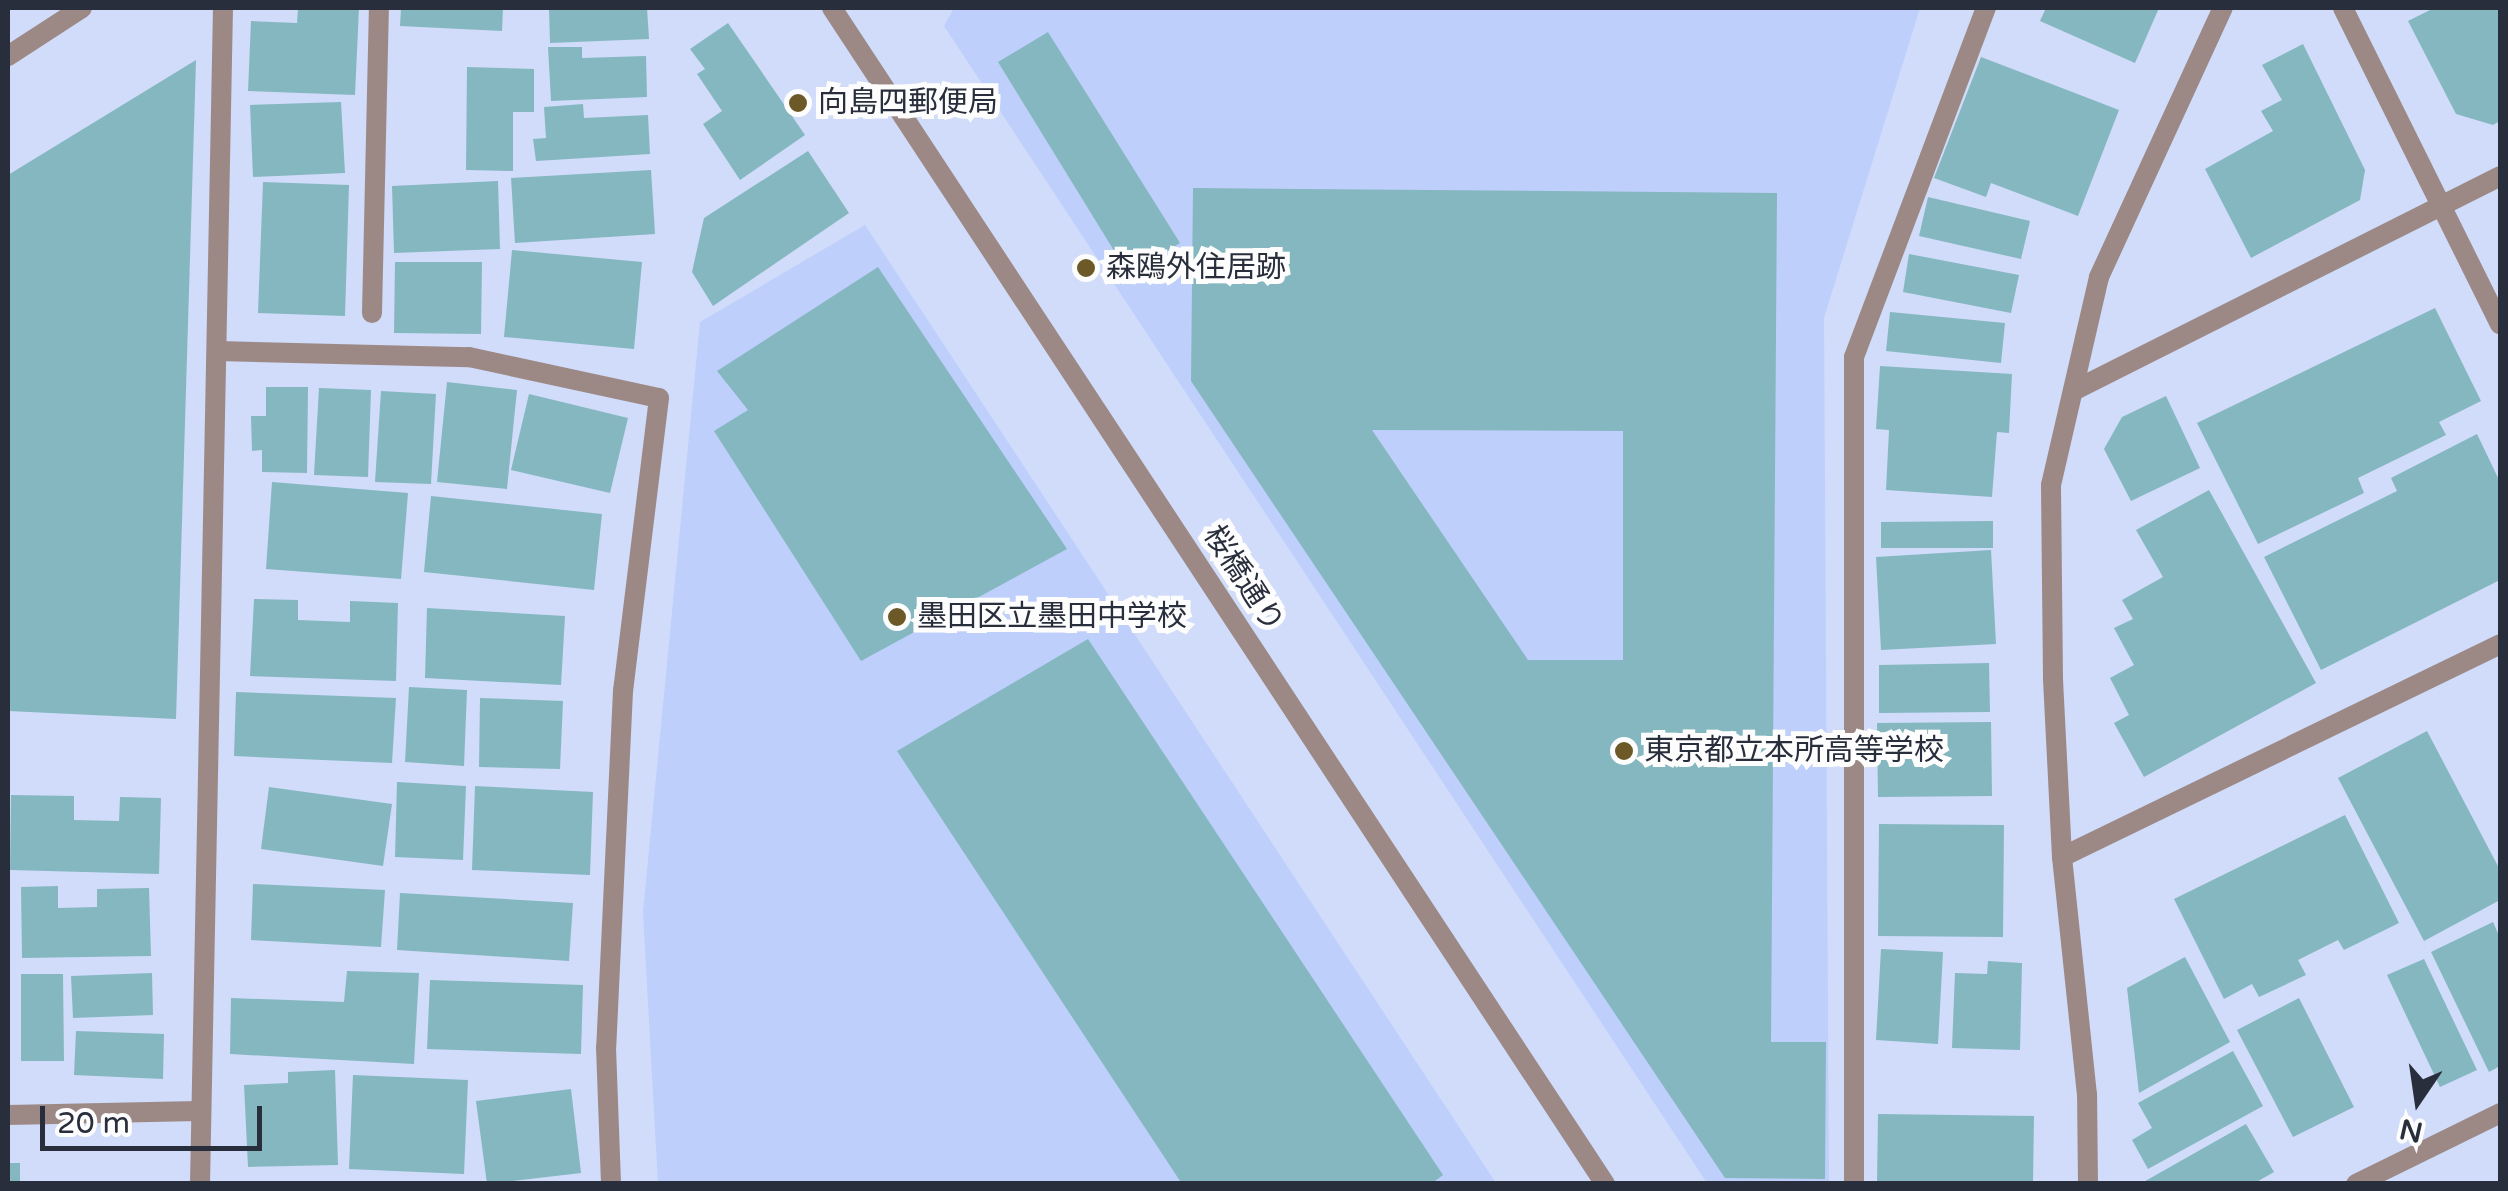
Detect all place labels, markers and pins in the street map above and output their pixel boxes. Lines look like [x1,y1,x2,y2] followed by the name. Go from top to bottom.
[818,85,998,121] place label: 向島四郵便局
[787,92,809,114] marker: 向島四郵便局
[1106,250,1286,286] place label: 森鴎外住居跡
[1075,257,1097,279] marker: 森鴎外住居跡
[917,599,1187,635] place label: 墨田区立墨田中学校
[886,606,908,628] marker: 墨田区立墨田中学校
[1644,733,1944,769] place label: 東京都立本所高等学校
[1613,740,1635,762] marker: 東京都立本所高等学校

